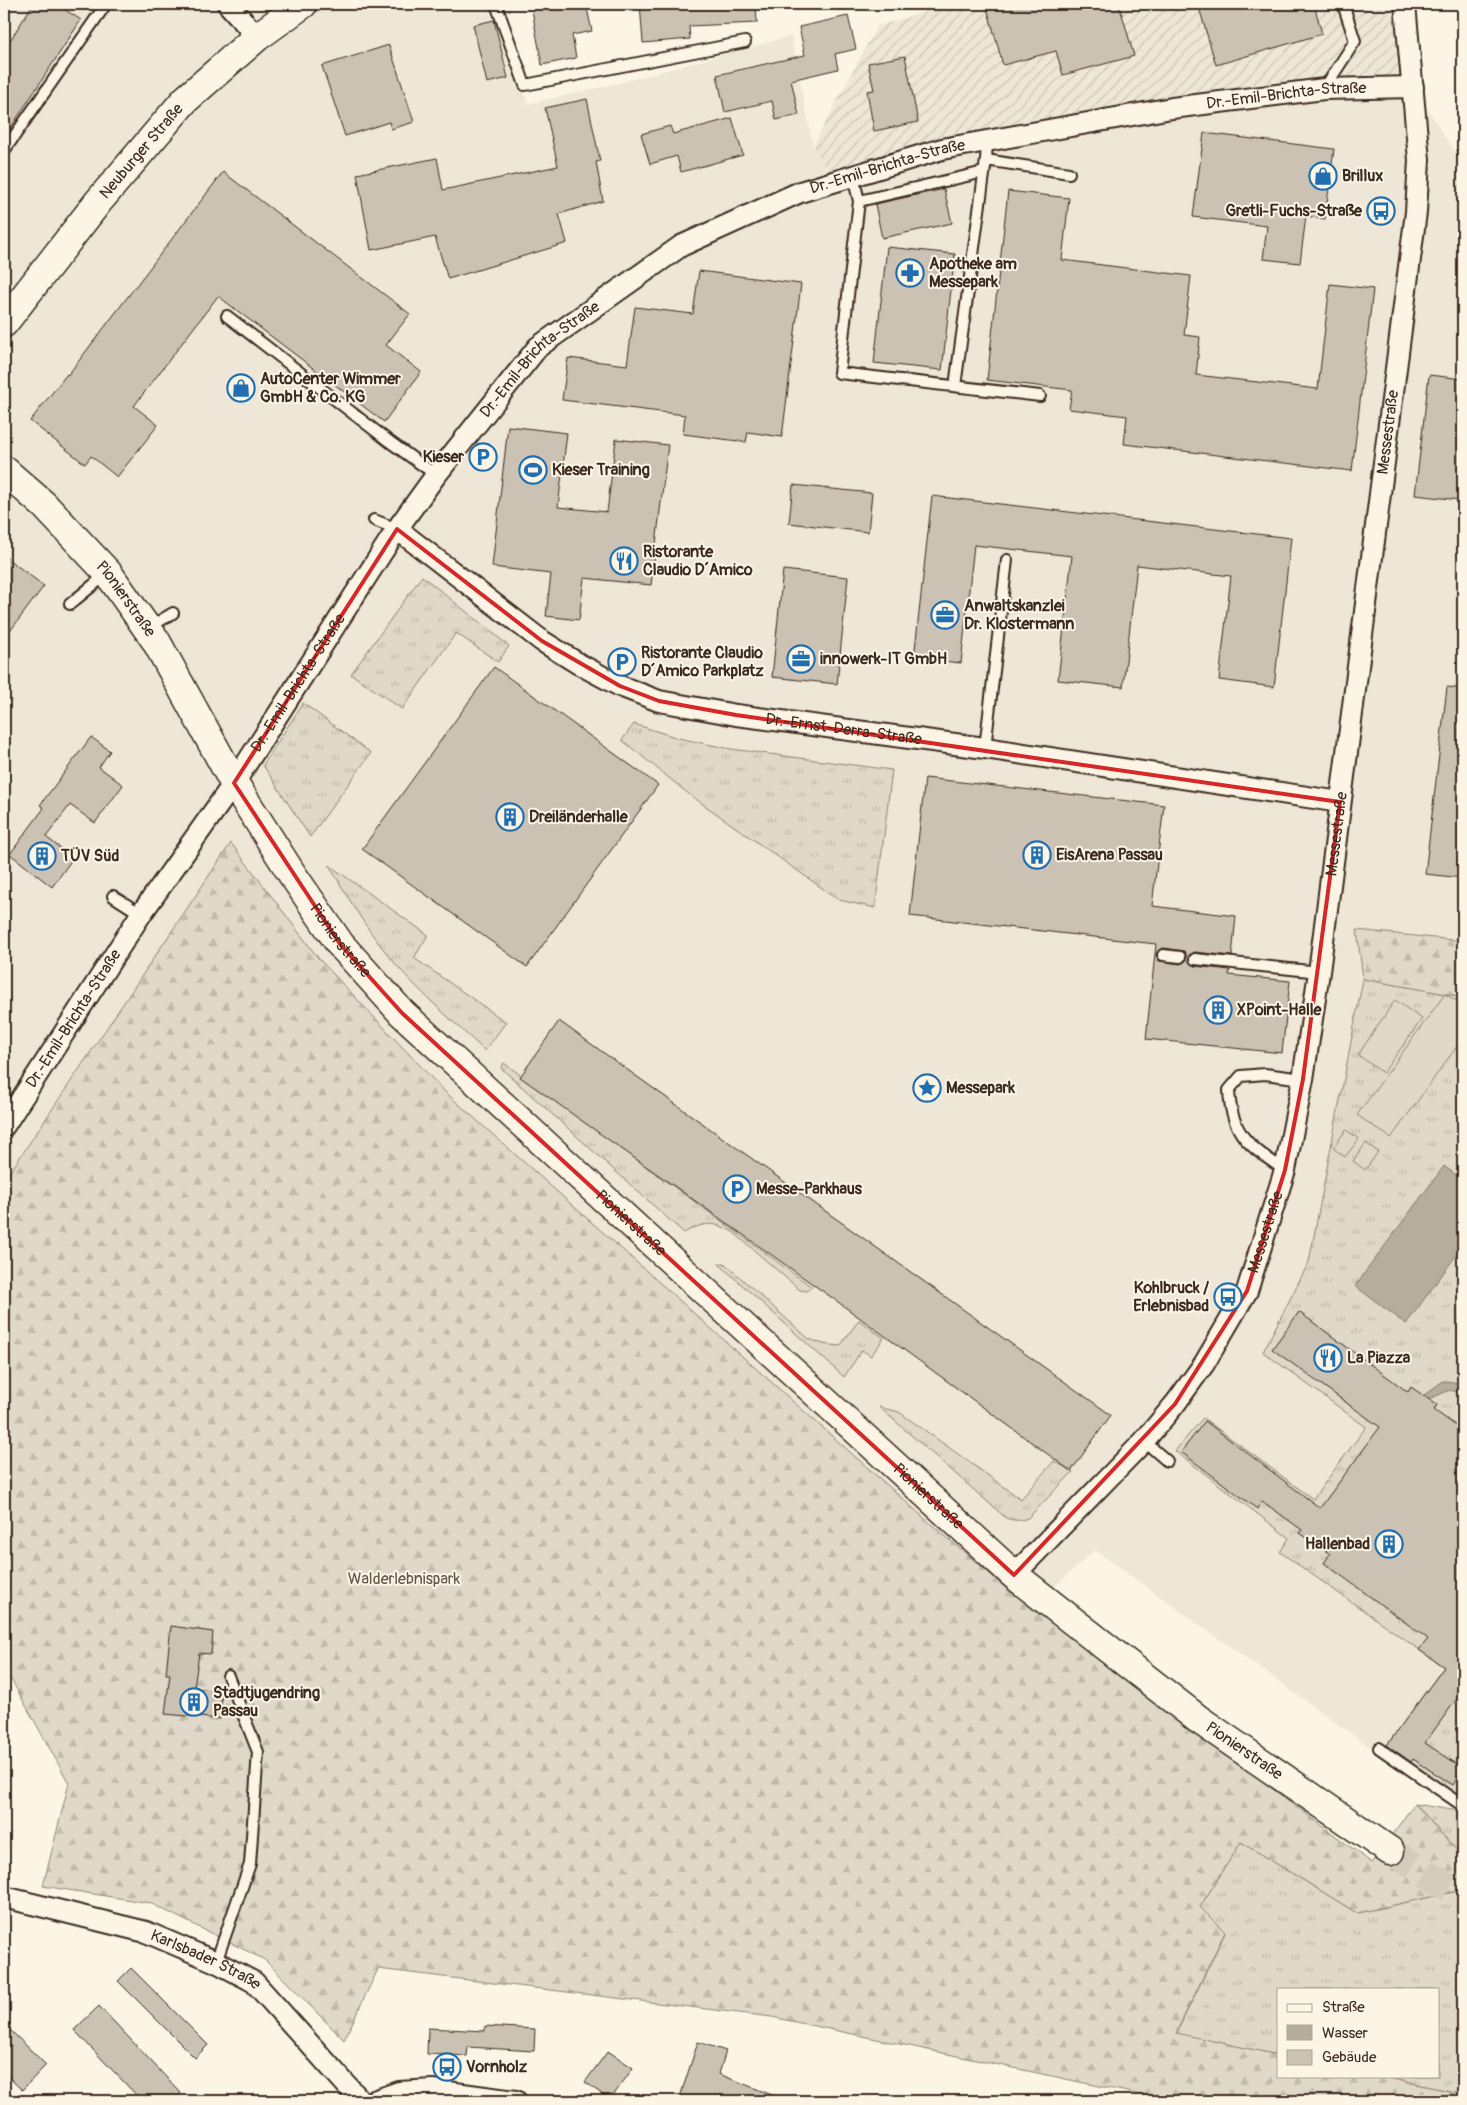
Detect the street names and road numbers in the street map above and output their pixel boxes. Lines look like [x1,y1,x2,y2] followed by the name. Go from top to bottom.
[1205,78,1367,114] street label: Dr.-Emil-Brichta-Straße
[95,99,188,203] street label: Neuburger Straße
[807,135,967,198] street label: Dr.-Emil-Brichta-Straße
[476,297,604,422] street label: Dr.-Emil-Brichta-Straße
[1373,389,1403,476] street label: Messestraße
[92,557,160,641] street label: Pionierstraße
[246,610,350,756] street label: Dr.-Emil-Brichta-Straße
[764,709,923,750] street label: Dr.-Ernst-Derra-Straße
[1321,790,1352,877] street label: Messestraße
[305,899,376,982] street label: Pionierstraße
[21,945,126,1091] street label: Dr.-Emil-Brichta-Straße
[591,1186,670,1261] street label: Pionierstraße
[1243,1188,1288,1275] street label: Messestraße
[889,1459,968,1534] street label: Pionierstraße
[1202,1717,1287,1784] street label: Pionierstraße
[147,1925,266,1994] street label: Karlsbader Straße

